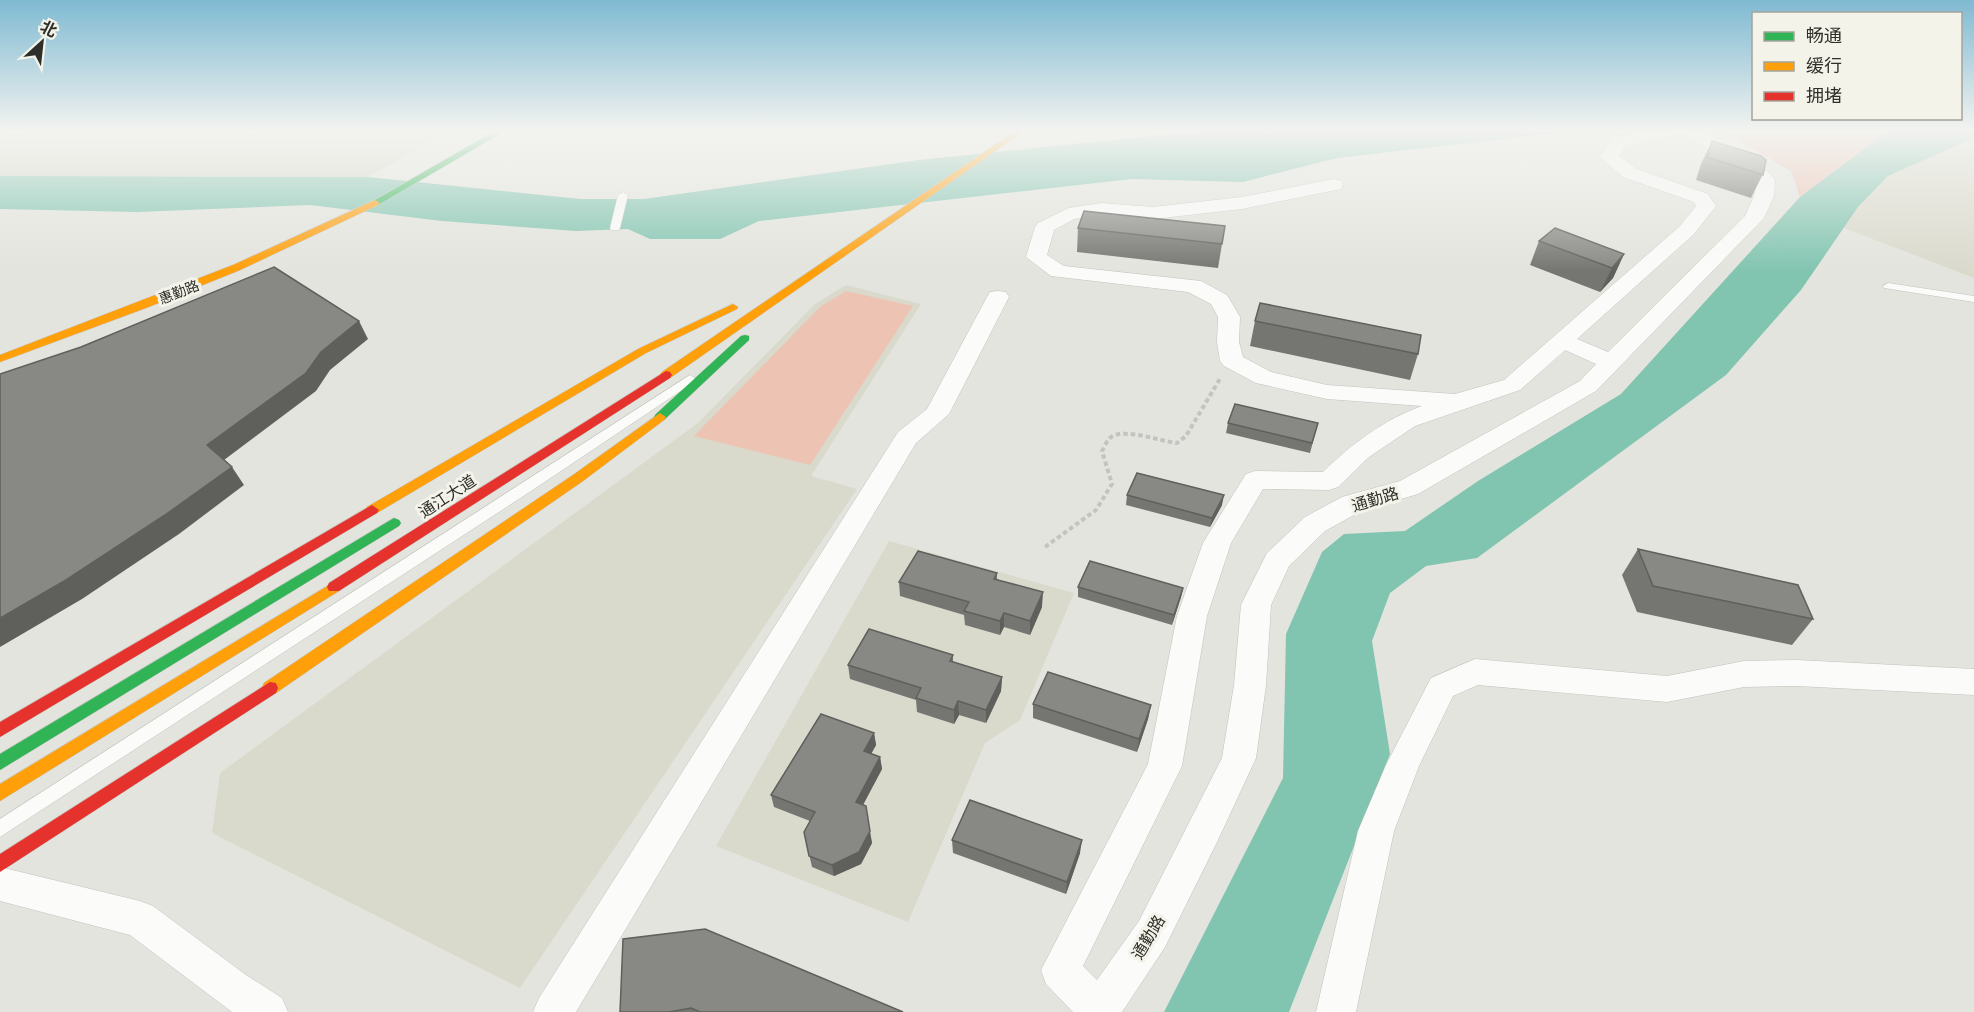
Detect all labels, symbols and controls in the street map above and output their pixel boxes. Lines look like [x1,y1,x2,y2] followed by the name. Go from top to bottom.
[12,12,72,72] north arrow
[1752,12,1962,120] legend
[37,15,61,42] text: 北
[1806,23,1842,47] text: 畅通
[1806,53,1842,77] text: 缓行
[1806,83,1842,107] text: 拥堵
[156,275,202,308] street label: 惠勤路
[414,469,480,523] street label: 通江大道
[1349,481,1401,517] street label: 通勤路
[1126,911,1170,963] street label: 通勤路

